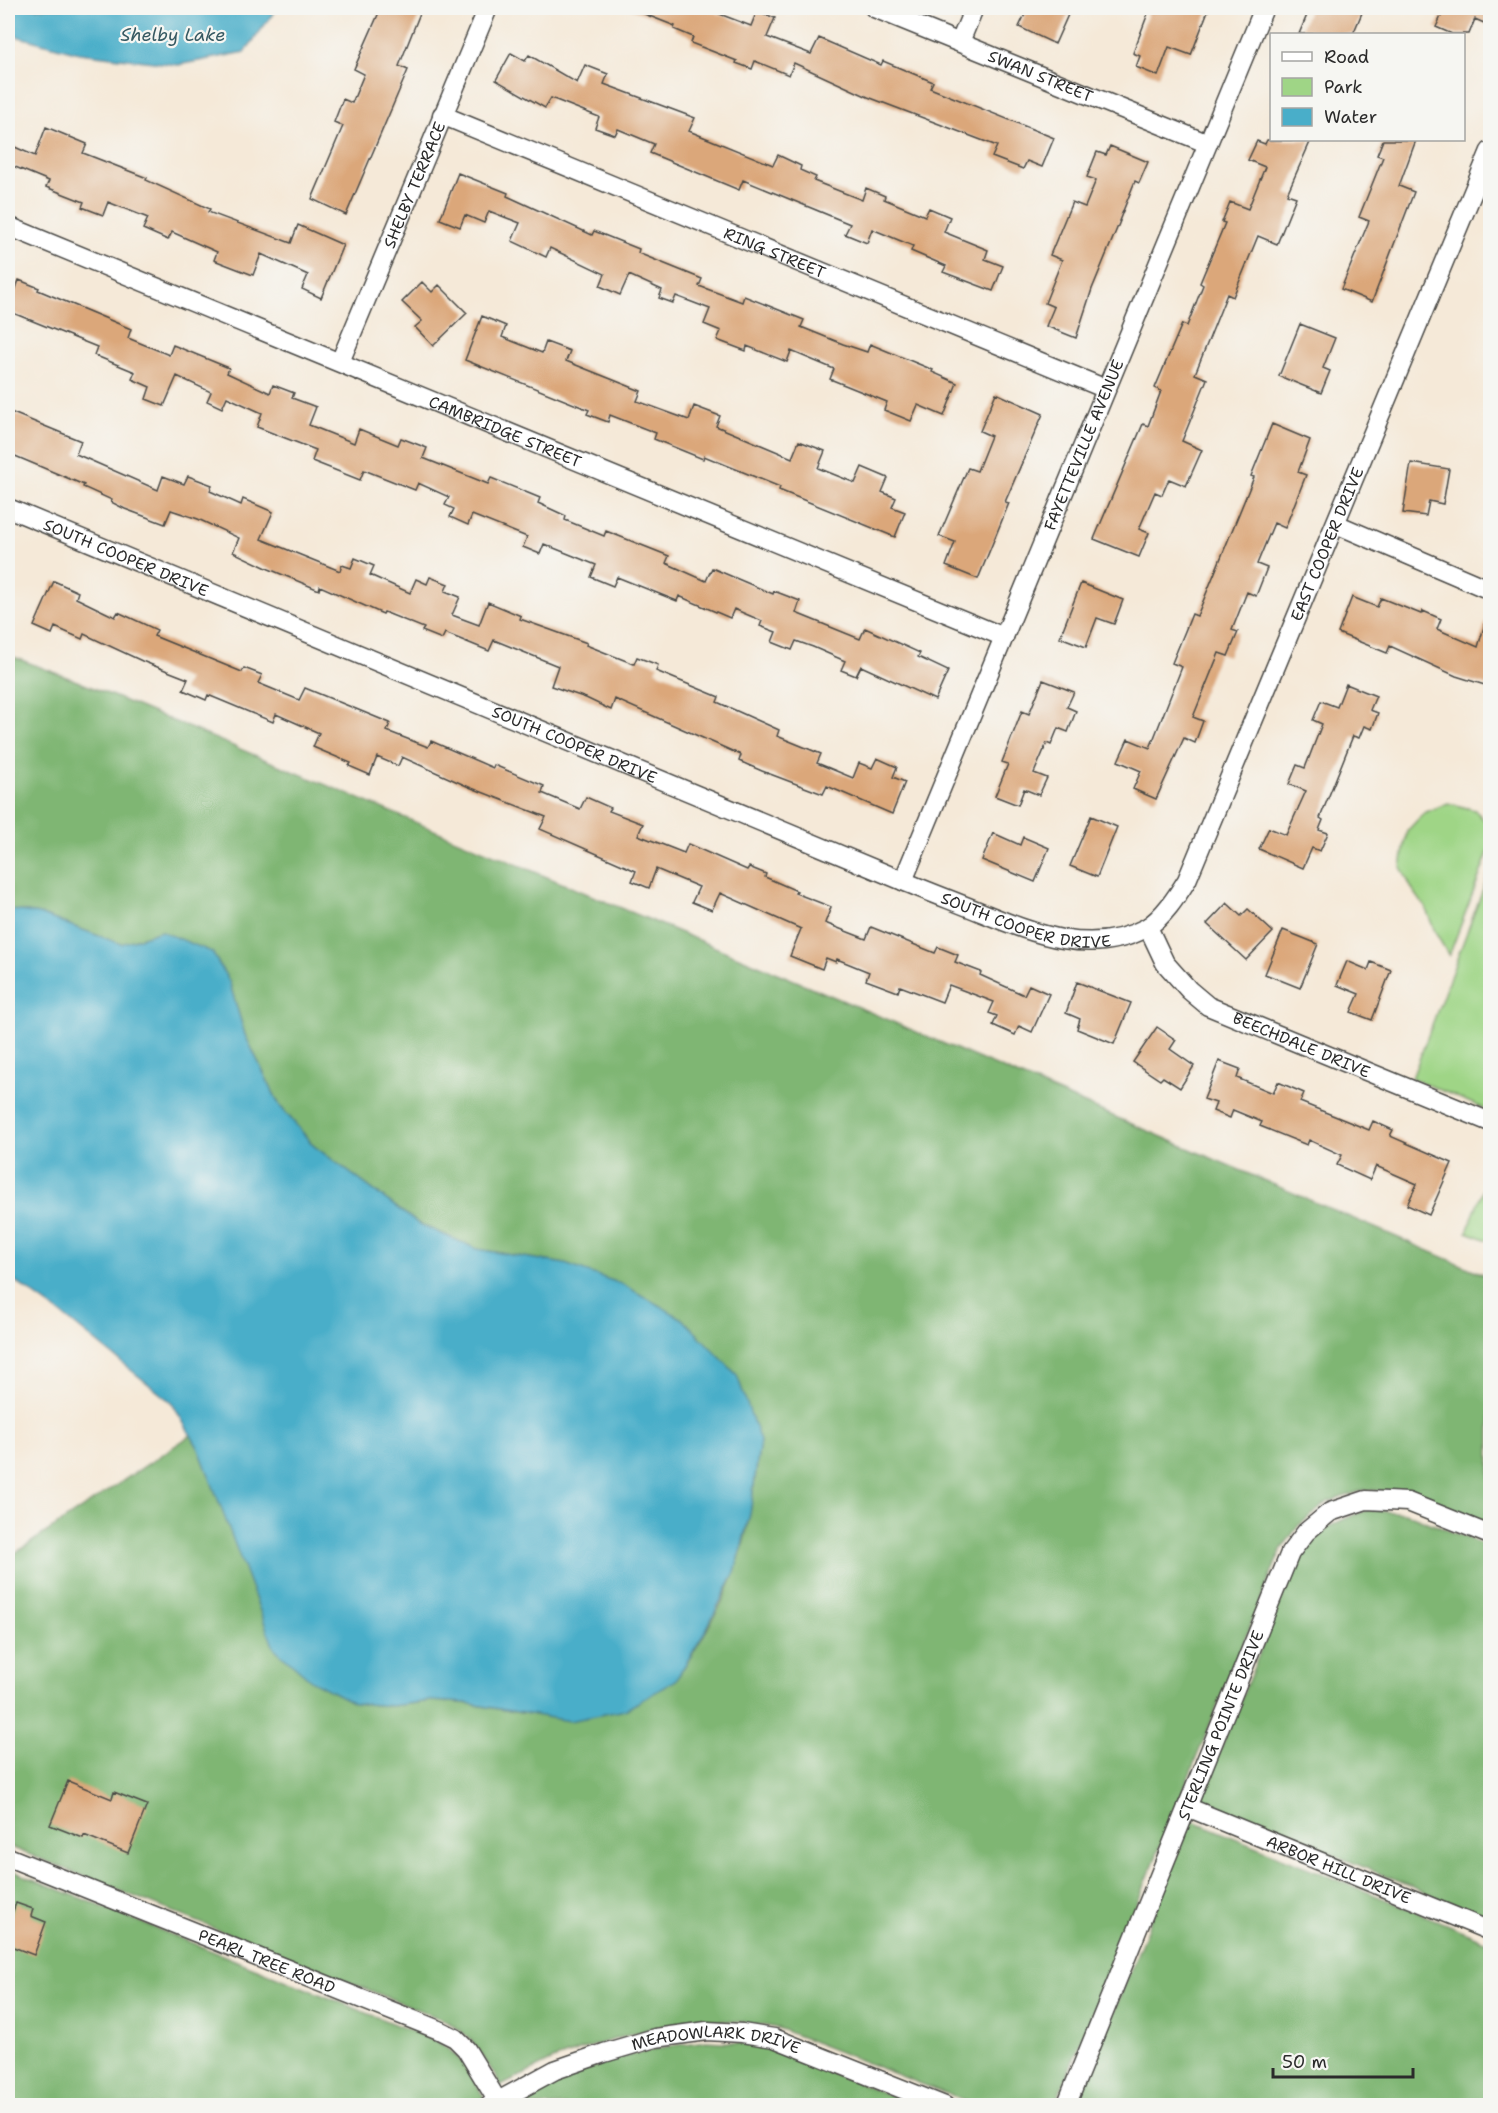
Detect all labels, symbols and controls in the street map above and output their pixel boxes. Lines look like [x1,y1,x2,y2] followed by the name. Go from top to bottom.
[121,23,225,47] water label: Shelby Lake
[1270,33,1465,141] legend
[1324,45,1369,69] text: Road
[985,46,1096,107] street label: SWAN STREET
[1324,75,1363,99] text: Park
[1324,105,1377,129] text: Water
[379,119,450,252] street label: SHELBY TERRACE
[721,222,829,283] street label: RING STREET
[1039,356,1129,534] street label: FAYETTEVILLE AVENUE
[426,391,585,473] street label: CAMBRIDGE STREET
[1286,464,1368,624] street label: EAST COOPER DRIVE
[40,514,212,601] street label: SOUTH COOPER DRIVE
[489,701,660,788] street label: SOUTH COOPER DRIVE
[938,887,1112,953] street label: SOUTH COOPER DRIVE
[1229,1007,1373,1083] street label: BEECHDALE DRIVE
[1173,1627,1269,1823] street label: STERLING POINTE DRIVE
[1263,1831,1414,1909] street label: ARBOR HILL DRIVE
[195,1925,338,1998] street label: PEARL TREE ROAD
[629,2021,804,2059] street label: MEADOWLARK DRIVE
[1273,2041,1412,2079] scale bar
[1282,2050,1327,2074] text: 50 m

